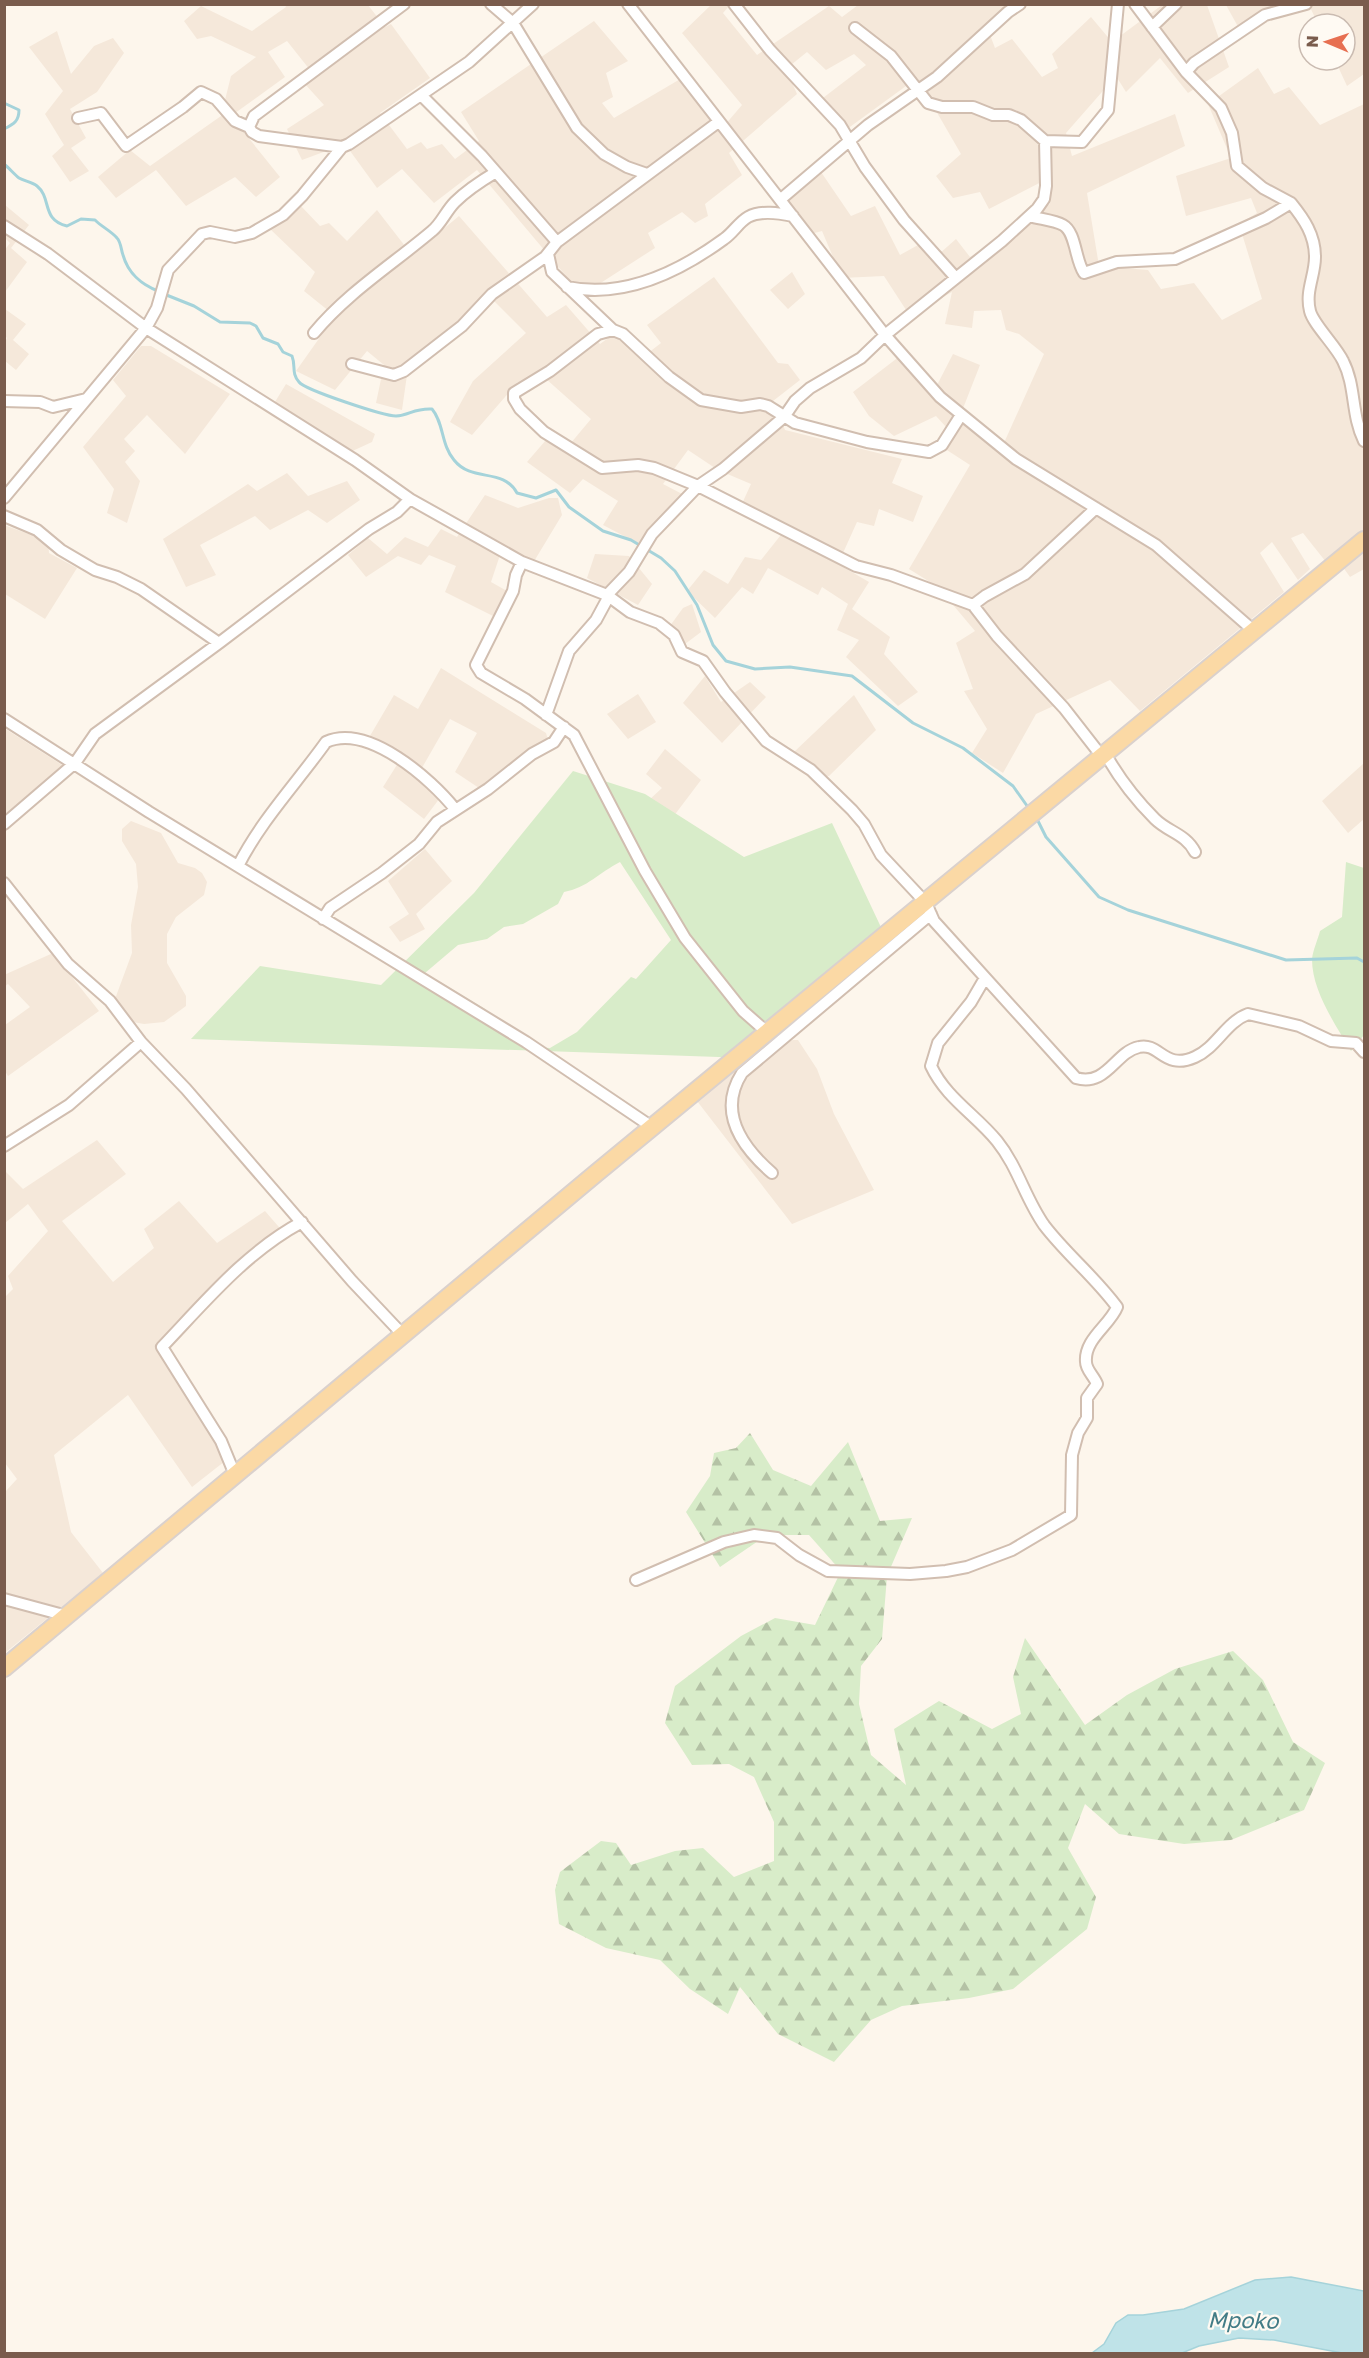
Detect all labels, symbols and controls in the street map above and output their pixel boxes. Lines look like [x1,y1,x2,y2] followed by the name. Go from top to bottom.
[1297,12,1357,72] north arrow
[1302,35,1322,48] text: N
[1207,2305,1280,2334] water label: Mpoko

